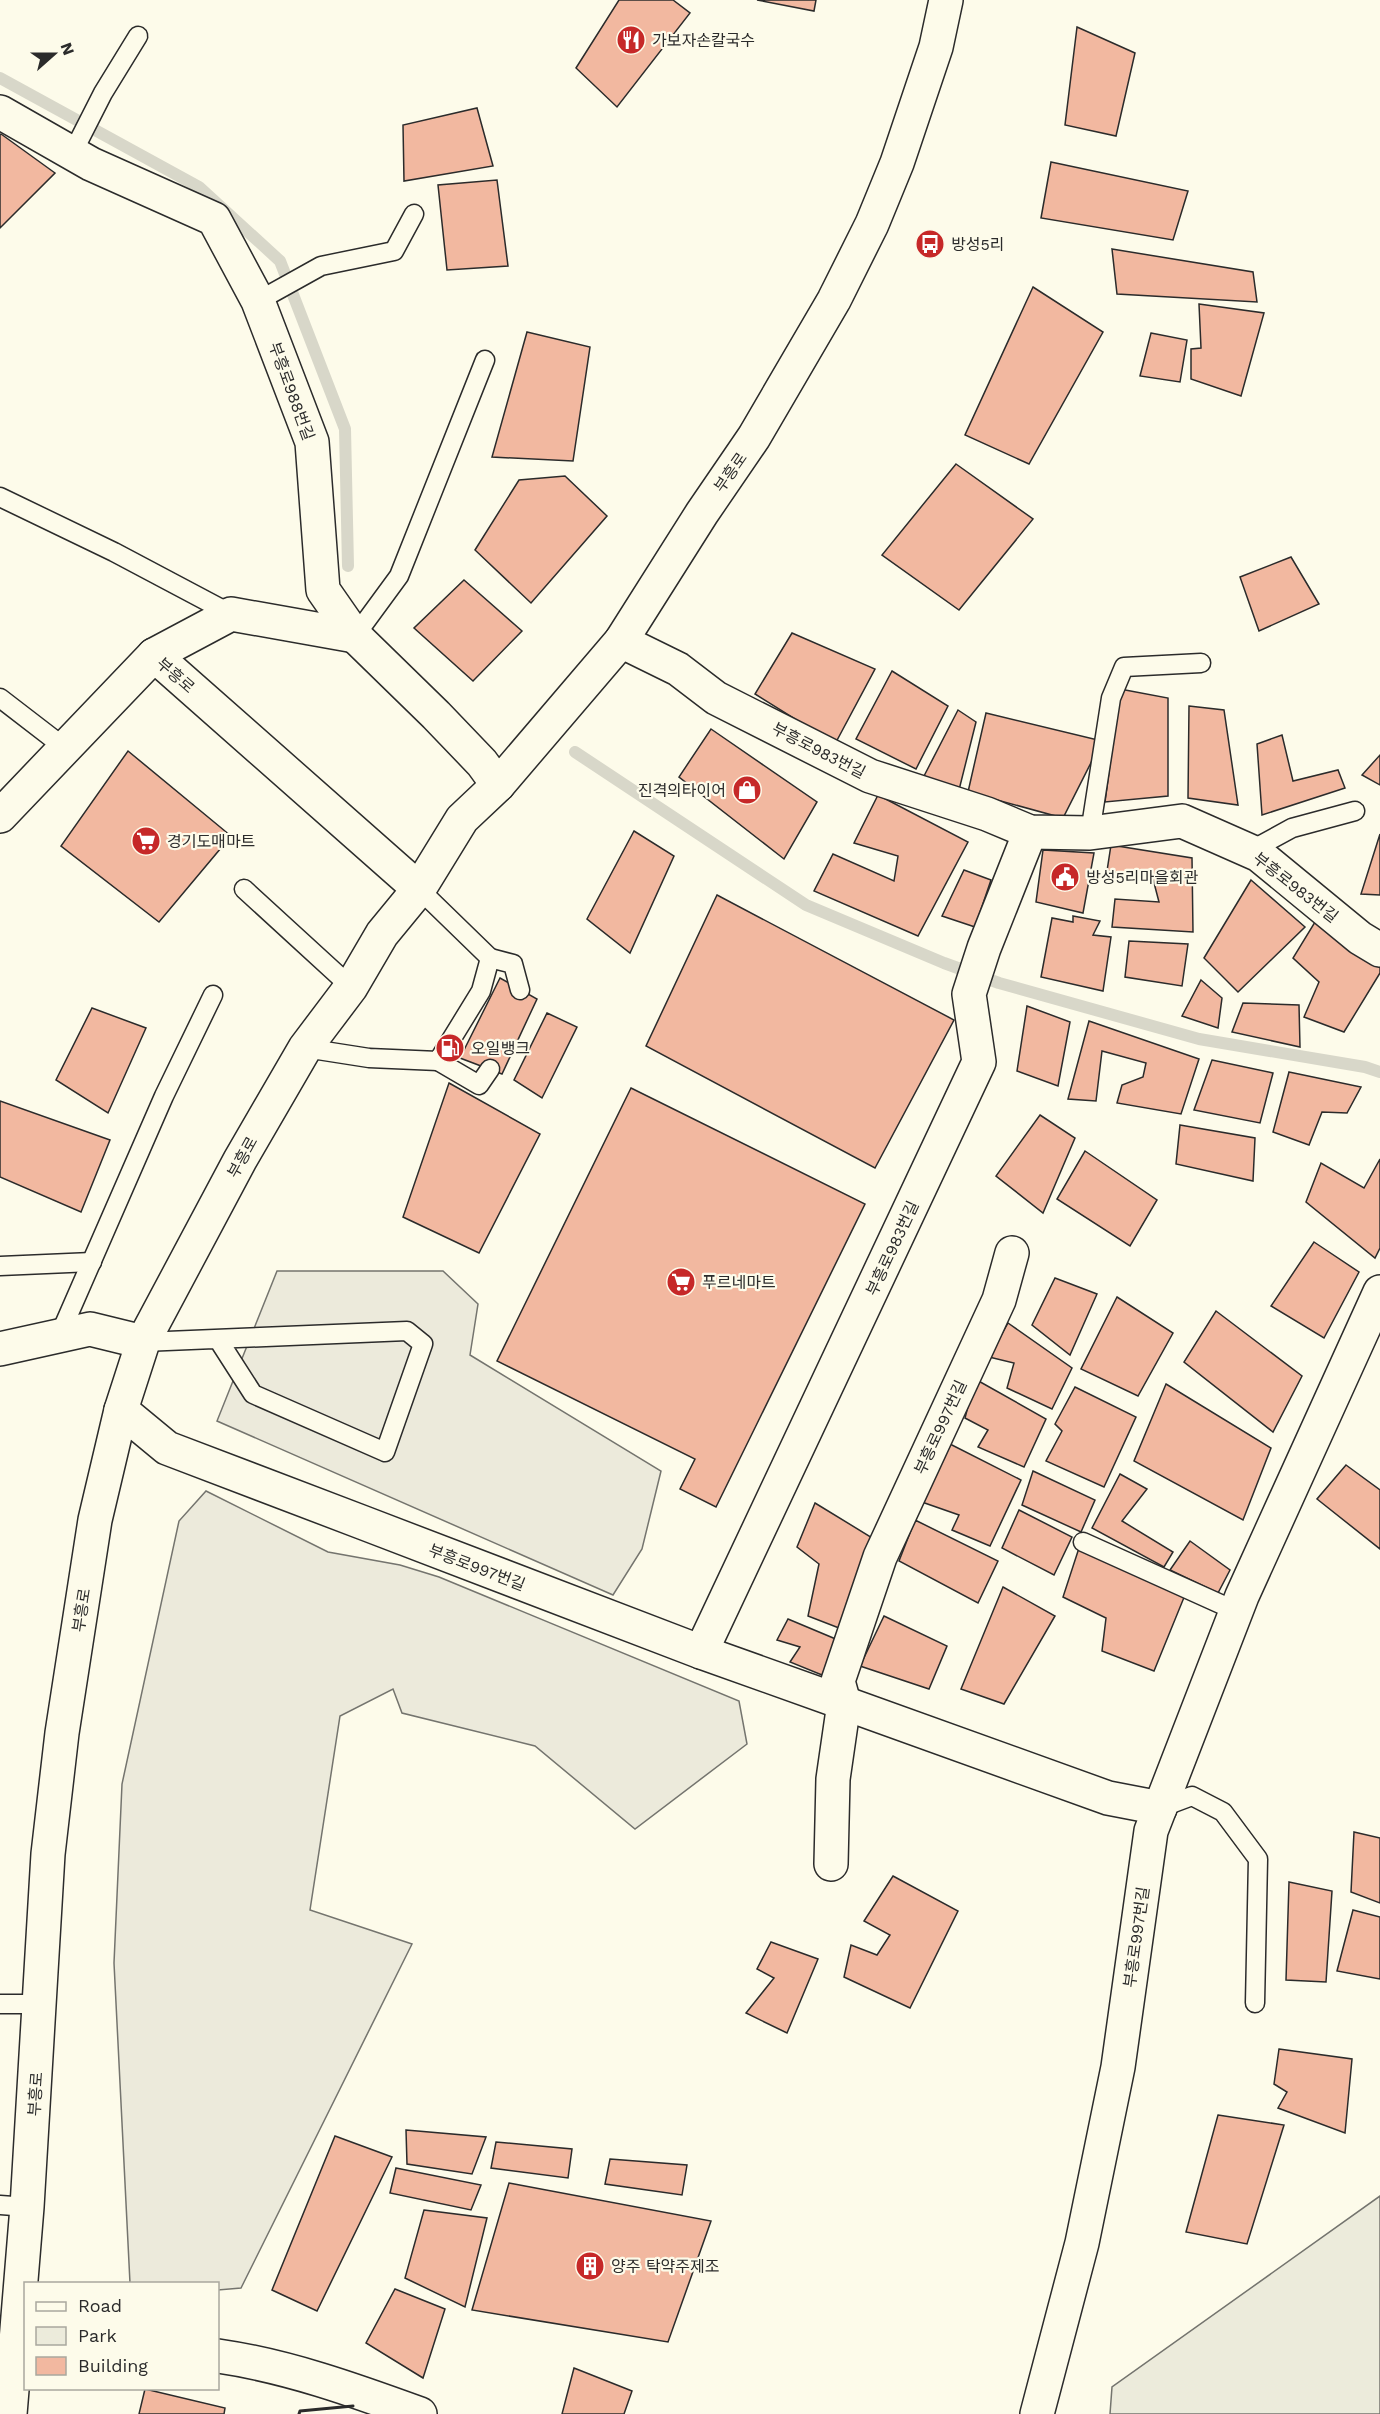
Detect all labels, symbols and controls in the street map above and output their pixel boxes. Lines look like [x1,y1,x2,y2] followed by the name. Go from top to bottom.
[24,24,84,84] north arrow
[615,24,647,56] restaurant icon: 가보자손칼국수
[652,31,755,50] place label: 가보자손칼국수
[57,40,79,58] text: N
[914,228,946,260] bus stop icon: 방성5리
[951,235,1004,254] place label: 방성5리
[265,339,318,443] street label: 부흥로988번길
[710,449,751,496] street label: 부흥로
[153,654,199,697] street label: 부흥로
[769,719,869,782] street label: 부흥로983번길
[731,774,763,806] shop icon: 진격의타이어
[638,781,726,800] place label: 진격의타이어
[130,825,162,857] supermarket icon: 경기도매마트
[167,832,255,851] place label: 경기도매마트
[1250,848,1342,926] street label: 부흥로983번길
[1049,861,1081,893] public building icon: 방성5리마을회관
[1086,868,1199,887] place label: 방성5리마을회관
[434,1032,466,1064] fuel station icon: 오일뱅크
[471,1039,530,1058] place label: 오일뱅크
[223,1133,262,1181] street label: 부흥로
[862,1198,923,1299] street label: 부흥로983번길
[665,1266,697,1298] supermarket icon: 푸르네마트
[702,1273,776,1292] place label: 푸르네마트
[910,1377,971,1477] street label: 부흥로997번길
[426,1540,528,1595] street label: 부흥로997번길
[69,1587,94,1633] street label: 부흥로
[1120,1885,1153,1989] street label: 부흥로997번길
[24,2071,47,2117] street label: 부흥로
[574,2250,606,2282] building icon: 양주 탁약주제조
[611,2257,720,2276] place label: 양주 탁약주제조
[24,2282,219,2390] legend
[78,2295,122,2316] text: Road
[78,2325,117,2346] text: Park
[78,2355,148,2376] text: Building

